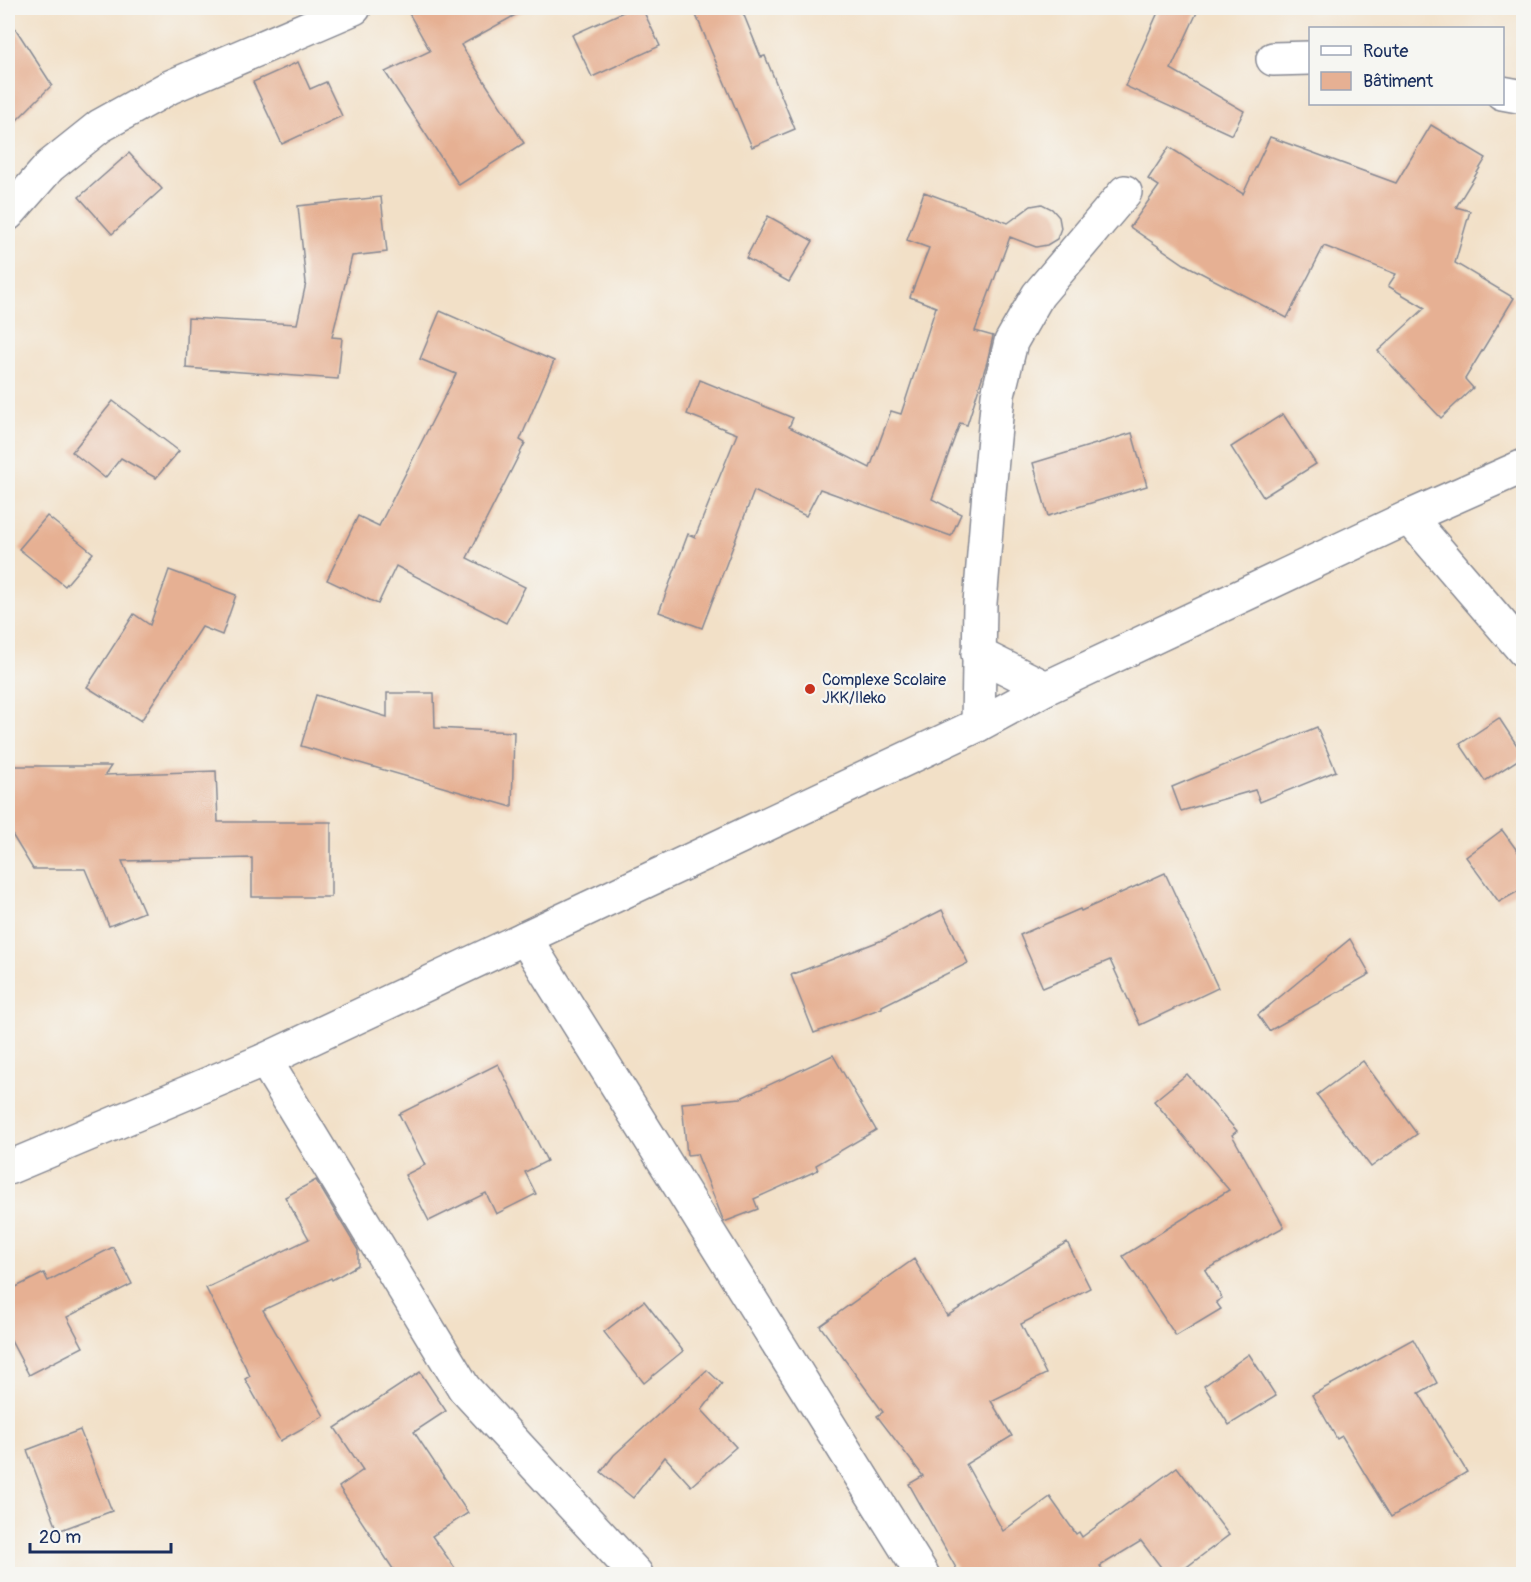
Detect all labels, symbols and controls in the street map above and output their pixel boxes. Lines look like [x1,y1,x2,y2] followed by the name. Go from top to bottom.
[1309,27,1504,105] legend
[1363,40,1408,63] text: Route
[1363,70,1434,93] text: Bâtiment
[822,670,946,708] place label: Complexe Scolaire JKK/Ileko
[803,682,817,696] marker: Complexe Scolaire JKK/Ileko
[30,1516,171,1554] scale bar
[39,1526,81,1549] text: 20 m

